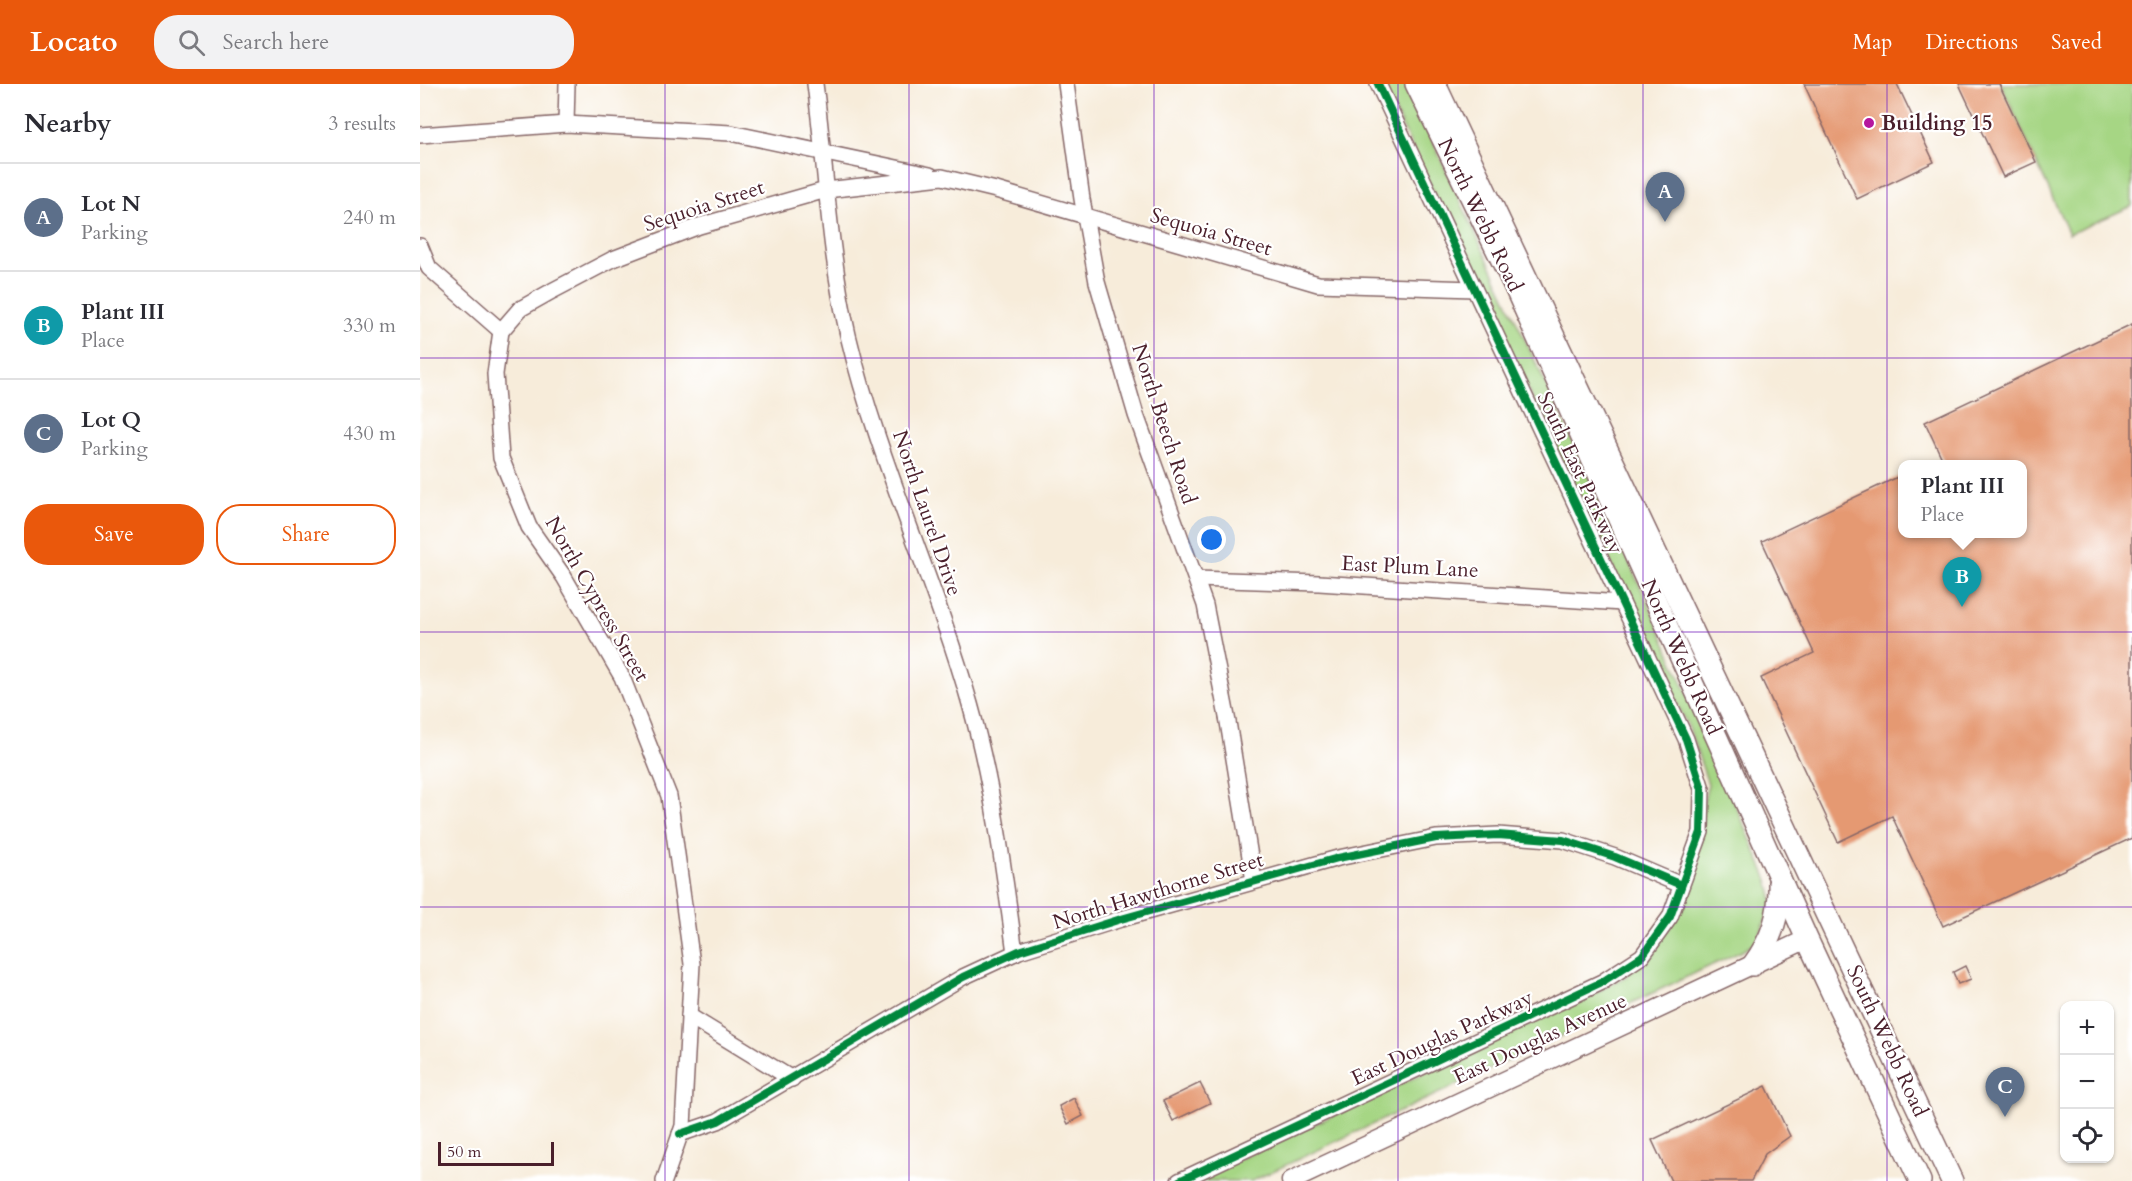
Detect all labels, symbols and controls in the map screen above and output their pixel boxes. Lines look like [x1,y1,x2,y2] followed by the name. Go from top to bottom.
[154,15,574,69] search box
[30,23,118,61] text: Locato
[175,26,208,59] icon: search
[223,27,329,57] text: Search here
[1852,28,1892,57] text: Map
[1925,28,2018,57] text: Directions
[2051,28,2102,57] text: Saved
[24,106,112,141] text: Nearby
[1881,109,1993,138] place label: Building 15
[328,110,396,137] text: 3 results
[1862,116,1876,130] marker: Building 15
[1430,133,1530,297] street label: North Webb Road
[1646,172,1684,222] pin: A
[640,173,768,239] street label: Sequoia Street
[81,189,141,219] text: Lot N
[1147,201,1276,263] street label: Sequoia Street
[36,204,51,231] text: A
[343,204,396,231] text: 240 m
[81,219,148,246] text: Parking
[81,297,165,327] text: Plant III
[36,312,51,339] text: B
[343,312,396,339] text: 330 m
[81,327,125,354] text: Place
[1124,340,1204,508] street label: North Beech Road
[1530,387,1630,559] street label: South East Parkway
[81,405,141,435] text: Lot Q
[36,420,51,447] text: C
[343,420,396,447] text: 430 m
[885,426,969,600] street label: North Laurel Drive
[81,435,148,462] text: Parking
[1898,460,2027,538] popup
[1921,471,2004,501] text: Plant III
[1921,501,1964,528] text: Place
[24,504,204,565] button: Save
[216,504,396,565] button: Share
[538,511,656,687] street label: North Cypress Street
[1197,525,1226,554] your location
[1341,549,1479,585] street label: East Plum Lane
[1942,558,1982,607] pin: B
[1634,574,1728,740] street label: North Webb Road
[1049,845,1267,937] street label: North Hawthorne Street
[1839,960,1935,1122] street label: South Webb Road
[1346,983,1538,1093] street label: East Douglas Parkway
[1449,986,1631,1092] street label: East Douglas Avenue
[2060,1001,2114,1163] map controls
[2060,1001,2114,1055] button: +
[2060,1055,2114,1109] button: −
[1986,1068,2024,1117] pin: C
[2060,1109,2114,1163] button: locate
[438,1139,554,1166] scale bar
[447,1141,481,1163] text: 50 m

